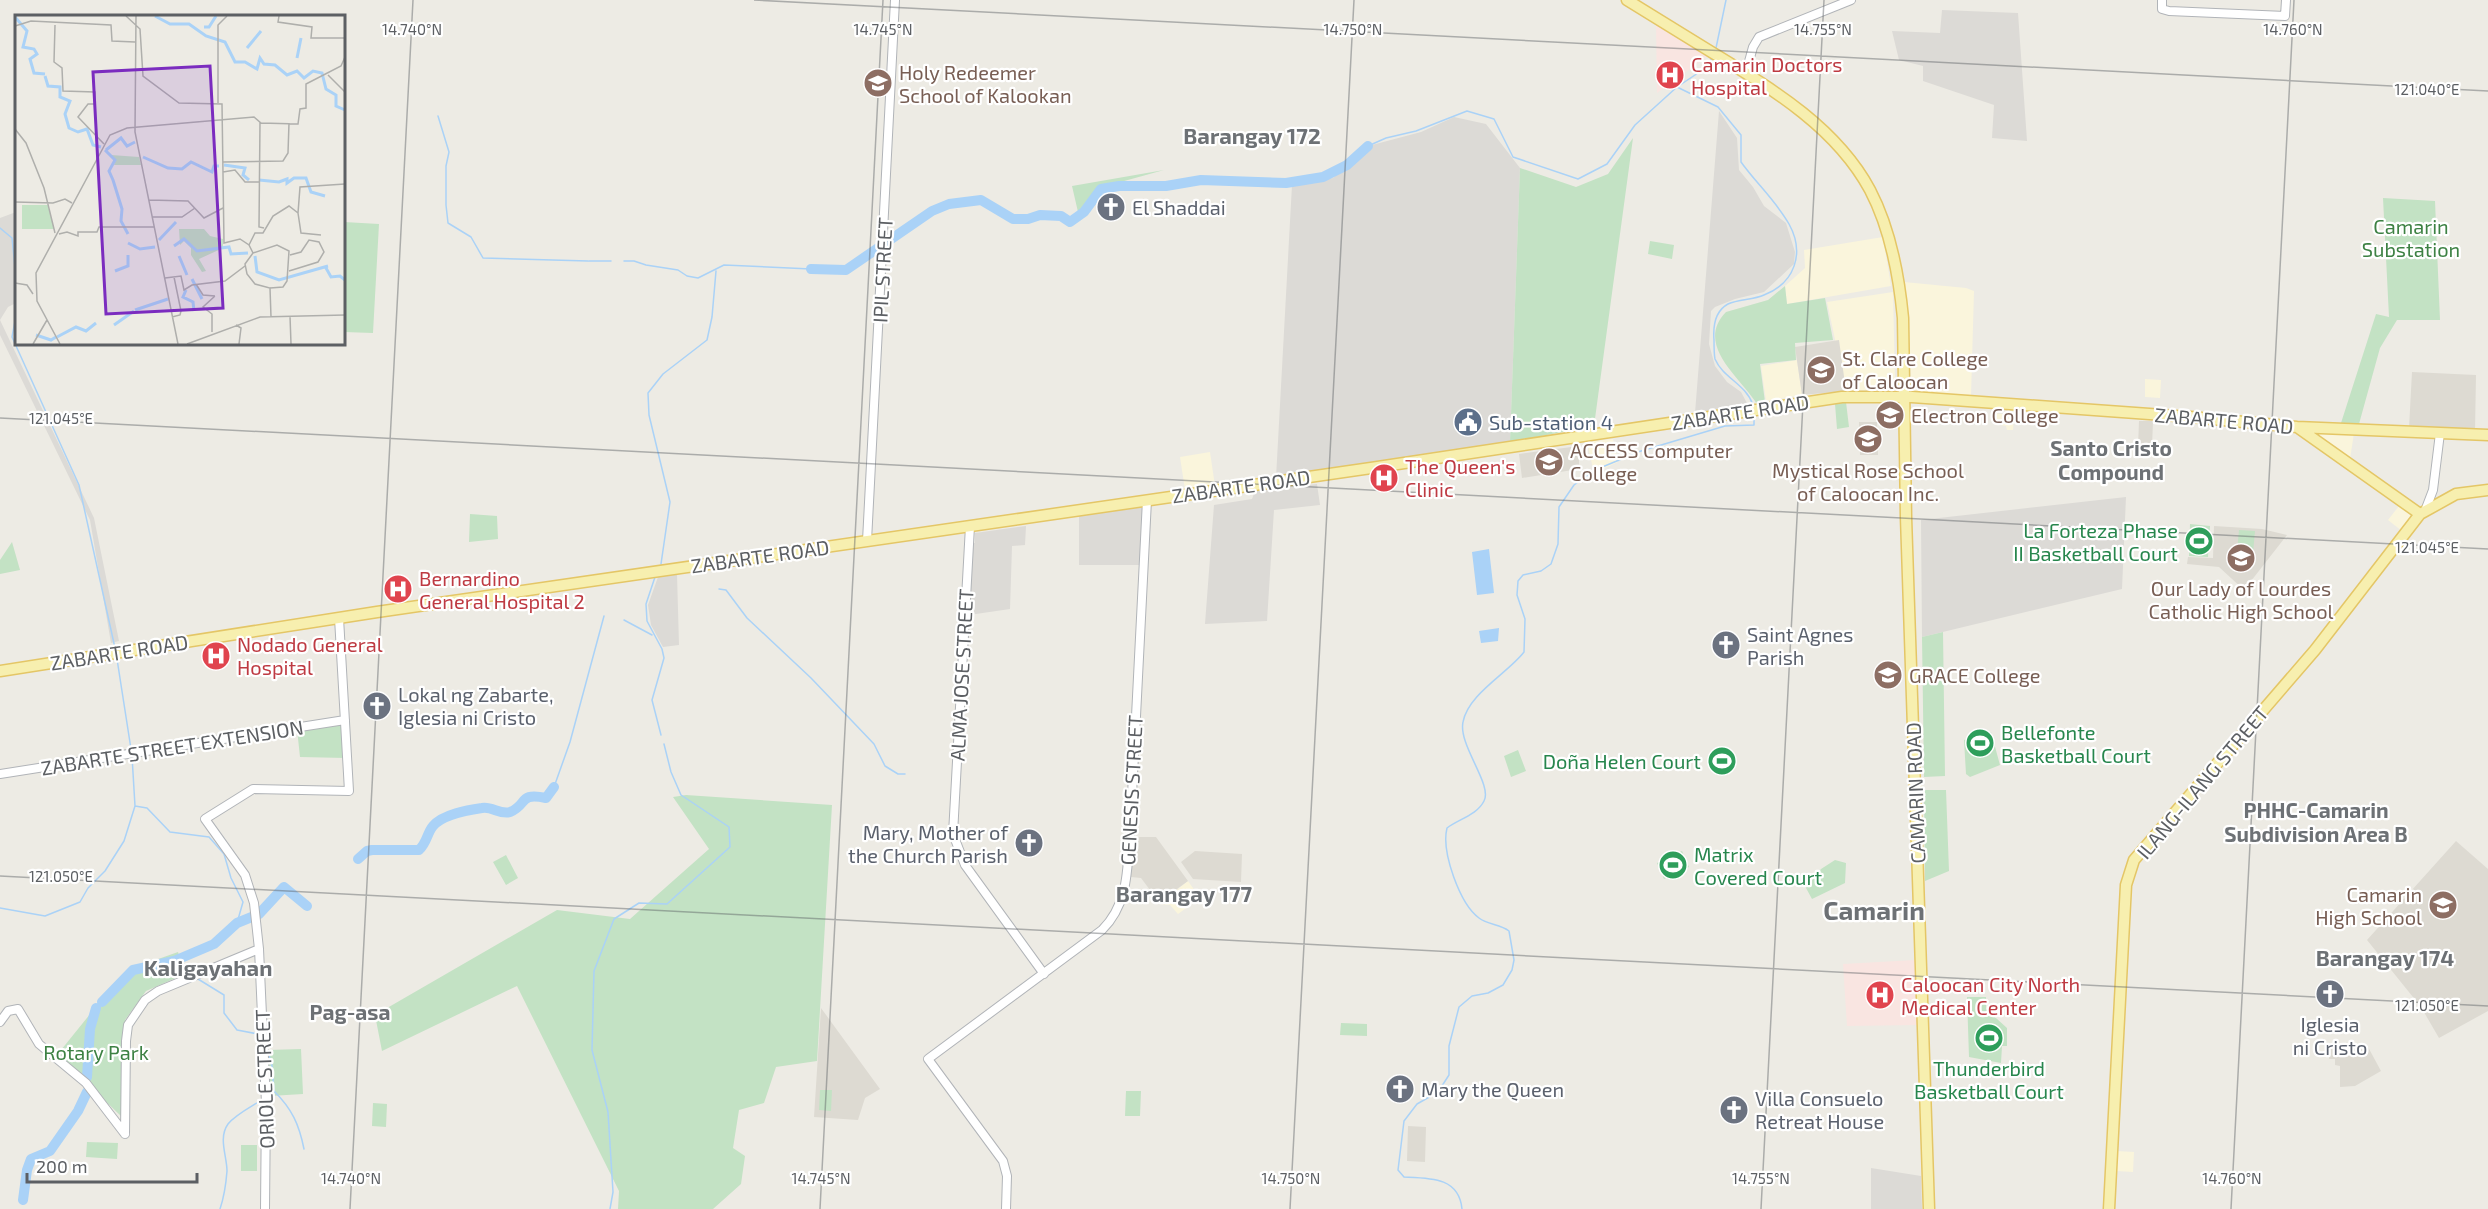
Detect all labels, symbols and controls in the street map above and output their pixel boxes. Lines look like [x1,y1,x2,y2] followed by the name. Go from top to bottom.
[15,15,345,345] inset map
[382,20,442,38] text: 14.740°N
[853,20,913,38] text: 14.745°N
[1324,20,1382,38] text: 14.750°N
[1794,20,1852,38] text: 14.755°N
[2263,20,2323,38] text: 14.760°N
[1691,52,1843,99] place label: Camarin Doctors Hospital
[1654,59,1686,91] hospital icon: Camarin Doctors Hospital
[899,60,1072,107] place label: Holy Redeemer School of Kalookan
[862,67,894,99] school or university icon: Holy Redeemer School of Kalookan
[2395,80,2459,98] text: 121.040°E
[1183,122,1321,149] district label: Barangay 172
[1095,191,1127,223] church icon: El Shaddai
[1132,195,1226,219] place label: El Shaddai
[2362,214,2460,261] park label: Camarin Substation
[867,216,897,323] street label: IPIL STREET
[1842,346,1988,393] place label: St. Clare College of Caloocan
[1805,354,1837,386] school or university icon: St. Clare College of Caloocan
[1669,389,1811,435] street label: ZABARTE ROAD
[1874,399,1906,431] school or university icon: Electron College
[2154,402,2294,438] street label: ZABARTE ROAD
[1911,403,2059,427] place label: Electron College
[1452,406,1484,438] public building icon: Sub-station 4
[29,409,93,427] text: 121.045°E
[1489,410,1613,434] place label: Sub-station 4
[1852,423,1884,455] school or university icon: Mystical Rose School of Caloocan Inc.
[2050,435,2172,484] district label: Santo Cristo Compound
[1570,438,1733,485] place label: ACCESS Computer College
[1533,446,1565,478] school or university icon: ACCESS Computer College
[1405,454,1515,501] place label: The Queen's Clinic
[1772,458,1964,505] place label: Mystical Rose School of Caloocan Inc.
[1368,462,1400,494] hospital icon: The Queen's Clinic
[1170,464,1312,508] street label: ZABARTE ROAD
[2013,518,2178,565] place label: La Forteza Phase II Basketball Court
[2183,525,2215,557] sports icon: La Forteza Phase II Basketball Court
[689,534,831,578] street label: ZABARTE ROAD
[2395,538,2459,556] text: 121.045°E
[2225,542,2257,574] school or university icon: Our Lady of Lourdes Catholic High School
[419,566,585,613] place label: Bernardino General Hospital 2
[382,573,414,605] hospital icon: Bernardino General Hospital 2
[2149,576,2334,623] place label: Our Lady of Lourdes Catholic High School
[945,588,978,762] street label: ALMA JOSE STREET
[1747,622,1854,669] place label: Saint Agnes Parish
[48,629,190,675] street label: ZABARTE ROAD
[1710,629,1742,661] church icon: Saint Agnes Parish
[237,632,383,679] place label: Nodado General Hospital
[200,640,232,672] hospital icon: Nodado General Hospital
[1872,659,1904,691] school or university icon: GRACE College
[1909,663,2041,687] place label: GRACE College
[398,682,554,729] place label: Lokal ng Zabarte, Iglesia ni Cristo
[361,690,393,722] church icon: Lokal ng Zabarte, Iglesia ni Cristo
[2131,700,2273,863] street label: ILANG-ILANG STREET
[39,714,305,780] street label: ZABARTE STREET EXTENSION
[1115,714,1147,866] street label: GENESIS STREET
[2001,720,2151,767] place label: Bellefonte Basketball Court
[1901,722,1929,864] street label: CAMARIN ROAD
[1964,727,1996,759] sports icon: Bellefonte Basketball Court
[1706,745,1738,777] sports icon: Doña Helen Court
[1543,749,1701,773] place label: Doña Helen Court
[2224,797,2408,846] district label: PHHC-Camarin Subdivision Area B
[848,820,1008,867] place label: Mary, Mother of the Church Parish
[1013,827,1045,859] church icon: Mary, Mother of the Church Parish
[1694,842,1822,889] place label: Matrix Covered Court
[1657,849,1689,881] sports icon: Matrix Covered Court
[29,867,93,885] text: 121.050°E
[1116,880,1253,907] district label: Barangay 177
[2315,882,2422,929] place label: Camarin High School
[2427,889,2459,921] school or university icon: Camarin High School
[1823,894,1925,925] district label: Camarin
[2316,944,2454,971] district label: Barangay 174
[144,954,272,981] district label: Kaligayahan
[1901,972,2080,1019] place label: Caloocan City North Medical Center
[2314,978,2346,1010] church icon: Iglesia ni Cristo
[1864,979,1896,1011] hospital icon: Caloocan City North Medical Center
[2395,996,2459,1014] text: 121.050°E
[310,999,390,1024] district label: Pag-asa
[250,1009,278,1149] street label: ORIOLE STREET
[2293,1012,2367,1059] place label: Iglesia ni Cristo
[1973,1022,2005,1054] sports icon: Thunderbird Basketball Court
[43,1040,149,1064] park label: Rotary Park
[1914,1056,2064,1103] place label: Thunderbird Basketball Court
[1384,1073,1416,1105] church icon: Mary the Queen
[1421,1077,1564,1101] place label: Mary the Queen
[1755,1086,1884,1133] place label: Villa Consuelo Retreat House
[1718,1094,1750,1126] church icon: Villa Consuelo Retreat House
[27,1146,196,1184] scale bar
[36,1155,88,1177] text: 200 m
[321,1169,381,1187] text: 14.740°N
[791,1169,851,1187] text: 14.745°N
[1262,1169,1320,1187] text: 14.750°N
[1732,1169,1790,1187] text: 14.755°N
[2202,1169,2262,1187] text: 14.760°N

